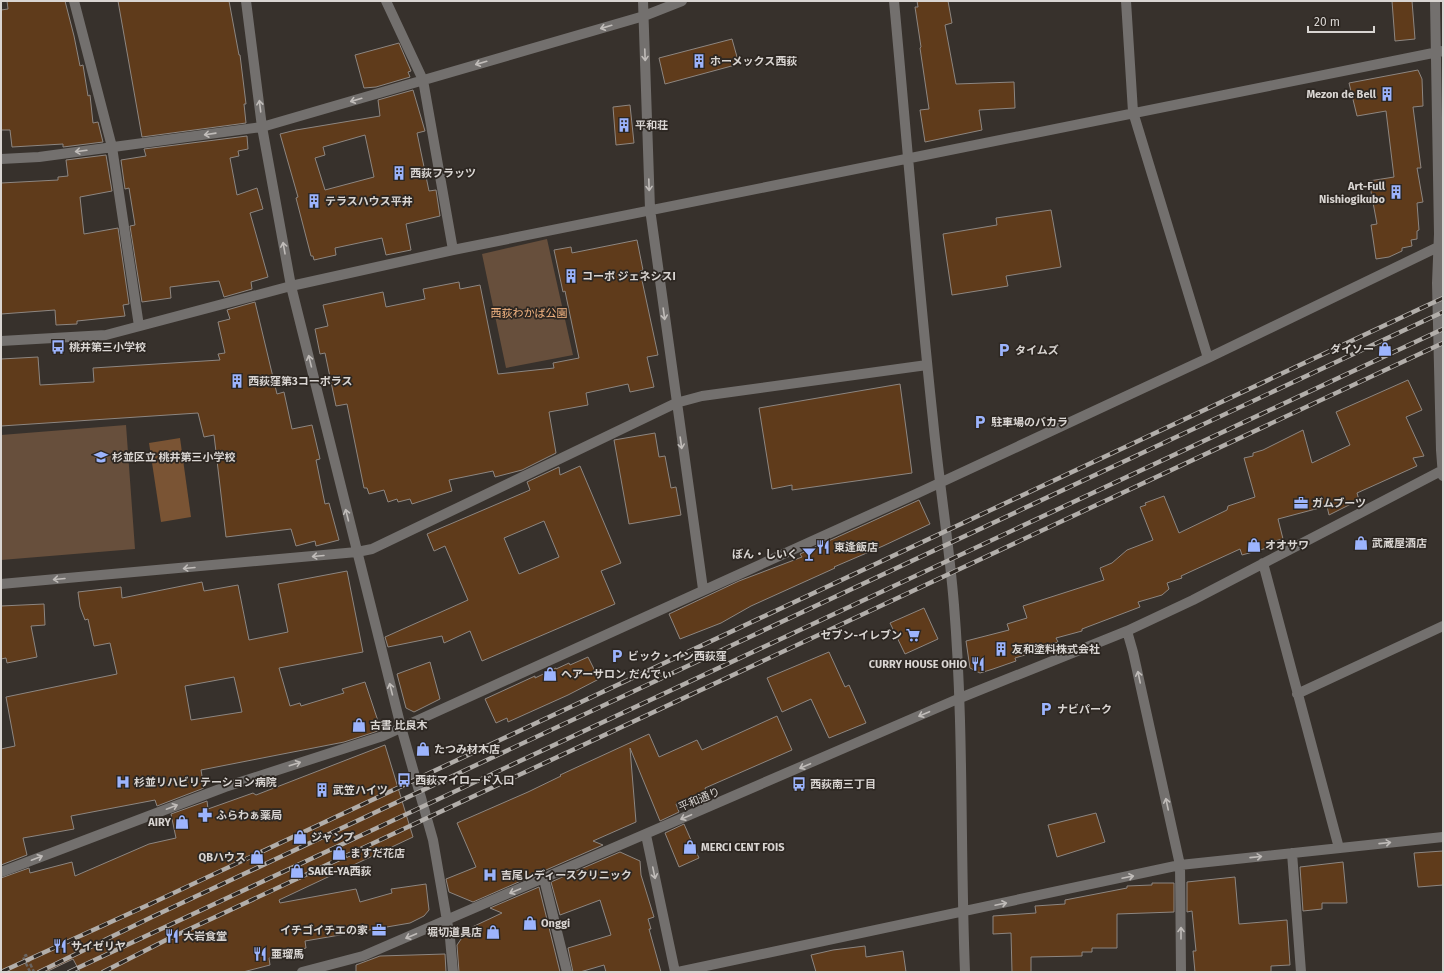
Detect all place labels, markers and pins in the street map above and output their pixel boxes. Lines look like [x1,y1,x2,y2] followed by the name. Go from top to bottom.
[691,53,707,69] building icon: ホーメックス西荻
[710,55,797,68] place label: ホーメックス西荻
[1379,86,1395,102] building icon: Mezon de Bell
[1306,88,1377,101] place label: Mezon de Bell
[616,117,632,133] building icon: 平和荘
[635,119,668,132] place label: 平和荘
[391,165,407,181] building icon: 西荻フラッツ
[410,167,476,180] place label: 西荻フラッツ
[1319,180,1386,206] place label: Art-Full Nishiogikubo
[1388,184,1404,200] building icon: Art-Full Nishiogikubo
[306,193,322,209] building icon: テラスハウス平井
[325,195,413,208] place label: テラスハウス平井
[563,268,579,284] building icon: コーポ ジェネシスI
[582,270,676,283] place label: コーポ ジェネシスI
[50,339,66,355] bus stop icon: 桃井第三小学校
[69,341,146,354] place label: 桃井第三小学校
[1377,341,1393,357] shop icon: ダイソー
[996,342,1012,358] parking icon: タイムズ
[1330,343,1374,356] place label: ダイソー
[1015,344,1059,357] place label: タイムズ
[229,373,245,389] building icon: 西荻窪第3コーポラス
[248,375,353,388] place label: 西荻窪第3コーポラス
[972,414,988,430] parking icon: 駐車場のバカラ
[991,416,1068,429] place label: 駐車場のバカラ
[93,449,109,465] school or university icon: 杉並区立 桃井第三小学校
[112,451,236,464] place label: 杉並区立 桃井第三小学校
[1293,495,1309,511] office icon: ガムブーツ
[1312,497,1366,510] place label: ガムブーツ
[1353,535,1369,551] shop icon: 武蔵屋酒店
[1246,537,1262,553] shop icon: オオサワ
[1372,537,1427,550] place label: 武蔵屋酒店
[815,539,831,555] restaurant icon: 東逢飯店
[1265,539,1309,552] place label: オオサワ
[834,541,878,554] place label: 東逢飯店
[801,546,817,562] bar icon: ぼん・しいく
[732,548,798,561] place label: ぼん・しいく
[905,627,921,643] supermarket icon: セブン-イレブン
[821,629,902,642] place label: セブン-イレブン
[993,641,1009,657] building icon: 友和塗料株式会社
[1012,643,1100,656] place label: 友和塗料株式会社
[609,648,625,664] parking icon: ビック・イン西荻窪
[628,650,727,663] place label: ビック・イン西荻窪
[970,656,986,672] restaurant icon: CURRY HOUSE OHIO
[869,658,967,671] place label: CURRY HOUSE OHIO
[542,666,558,682] shop icon: ヘアーサロン だんでぃ
[561,668,672,681] place label: ヘアーサロン だんでぃ
[1038,701,1054,717] parking icon: ナビパーク
[1057,703,1112,716] place label: ナビパーク
[351,717,367,733] shop icon: 古書 比良木
[370,719,428,732] place label: 古書 比良木
[415,741,431,757] shop icon: たつみ材木店
[434,743,500,756] place label: たつみ材木店
[396,772,412,788] bus stop icon: 西荻マイロード入口
[115,774,131,790] hospital icon: 杉並リハビリテーション病院
[415,774,514,787] place label: 西荻マイロード入口
[134,776,277,789] place label: 杉並リハビリテーション病院
[791,776,807,792] bus stop icon: 西荻南三丁目
[810,778,876,791] place label: 西荻南三丁目
[314,782,330,798] building icon: 武笠ハイツ
[333,784,388,797] place label: 武笠ハイツ
[197,807,213,823] pharmacy icon: ふらわぁ薬局
[216,809,282,822] place label: ふらわぁ薬局
[174,814,190,830] shop icon: AIRY
[147,816,171,829] place label: AIRY
[292,829,308,845] shop icon: ジャンプ
[311,831,354,844] place label: ジャンプ
[682,839,698,855] shop icon: MERCI CENT FOIS
[701,841,785,854] place label: MERCI CENT FOIS
[331,845,347,861] shop icon: ますだ花店
[350,847,405,860] place label: ますだ花店
[249,849,265,865] shop icon: QBハウス
[199,851,246,864] place label: QBハウス
[289,863,305,879] shop icon: SAKE-YA西荻
[308,865,372,878] place label: SAKE-YA西荻
[482,867,498,883] hospital icon: 吉尾レディースクリニック
[501,869,632,882] place label: 吉尾レディースクリニック
[522,915,538,931] shop icon: Onggi
[541,917,570,930] place label: Onggi
[371,922,387,938] office icon: イチゴイチエの家
[280,924,368,937] place label: イチゴイチエの家
[485,924,501,940] shop icon: 堀切道具店
[427,926,482,939] place label: 堀切道具店
[164,928,180,944] restaurant icon: 大岩食堂
[183,930,227,943] place label: 大岩食堂
[52,938,68,954] restaurant icon: サイゼリヤ
[71,940,126,953] place label: サイゼリヤ
[252,946,268,962] restaurant icon: 亜瑠馬
[271,948,304,961] place label: 亜瑠馬

